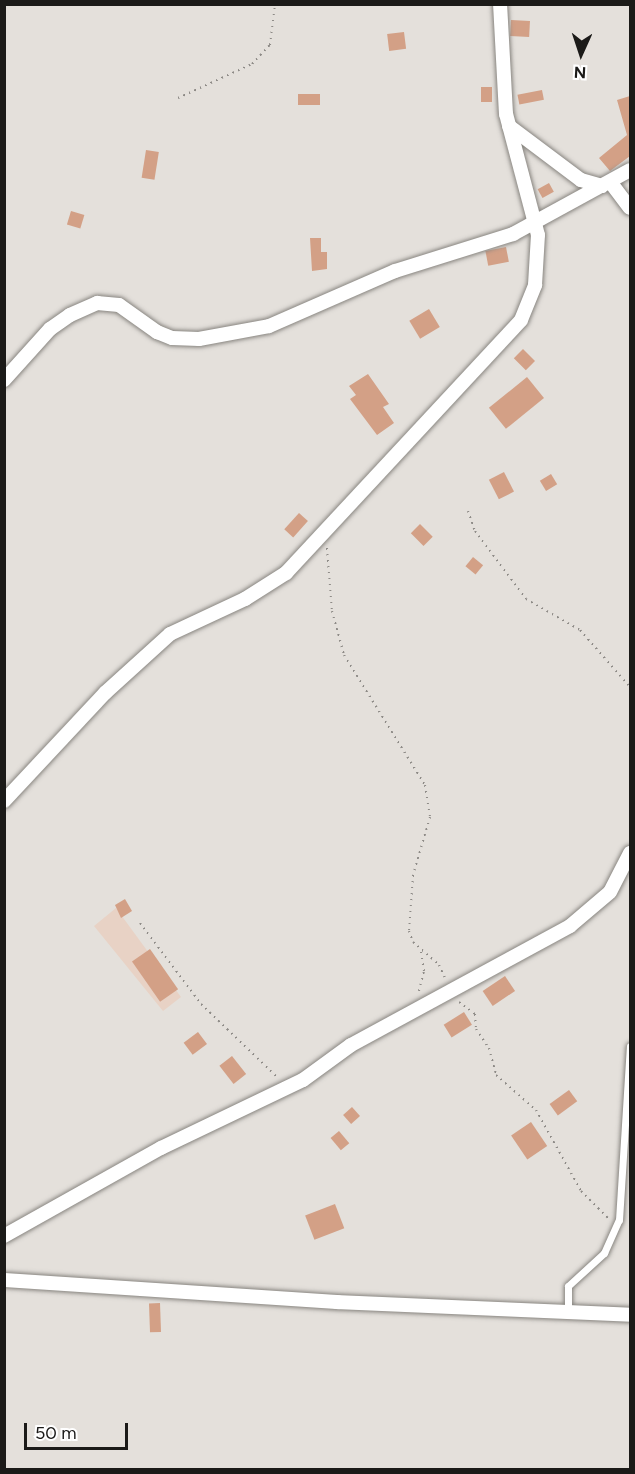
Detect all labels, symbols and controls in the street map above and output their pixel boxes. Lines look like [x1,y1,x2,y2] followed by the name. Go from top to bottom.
[551,24,611,84] north arrow
[573,63,587,82] text: N
[27,1411,130,1449] scale bar
[35,1422,77,1444] text: 50 m

